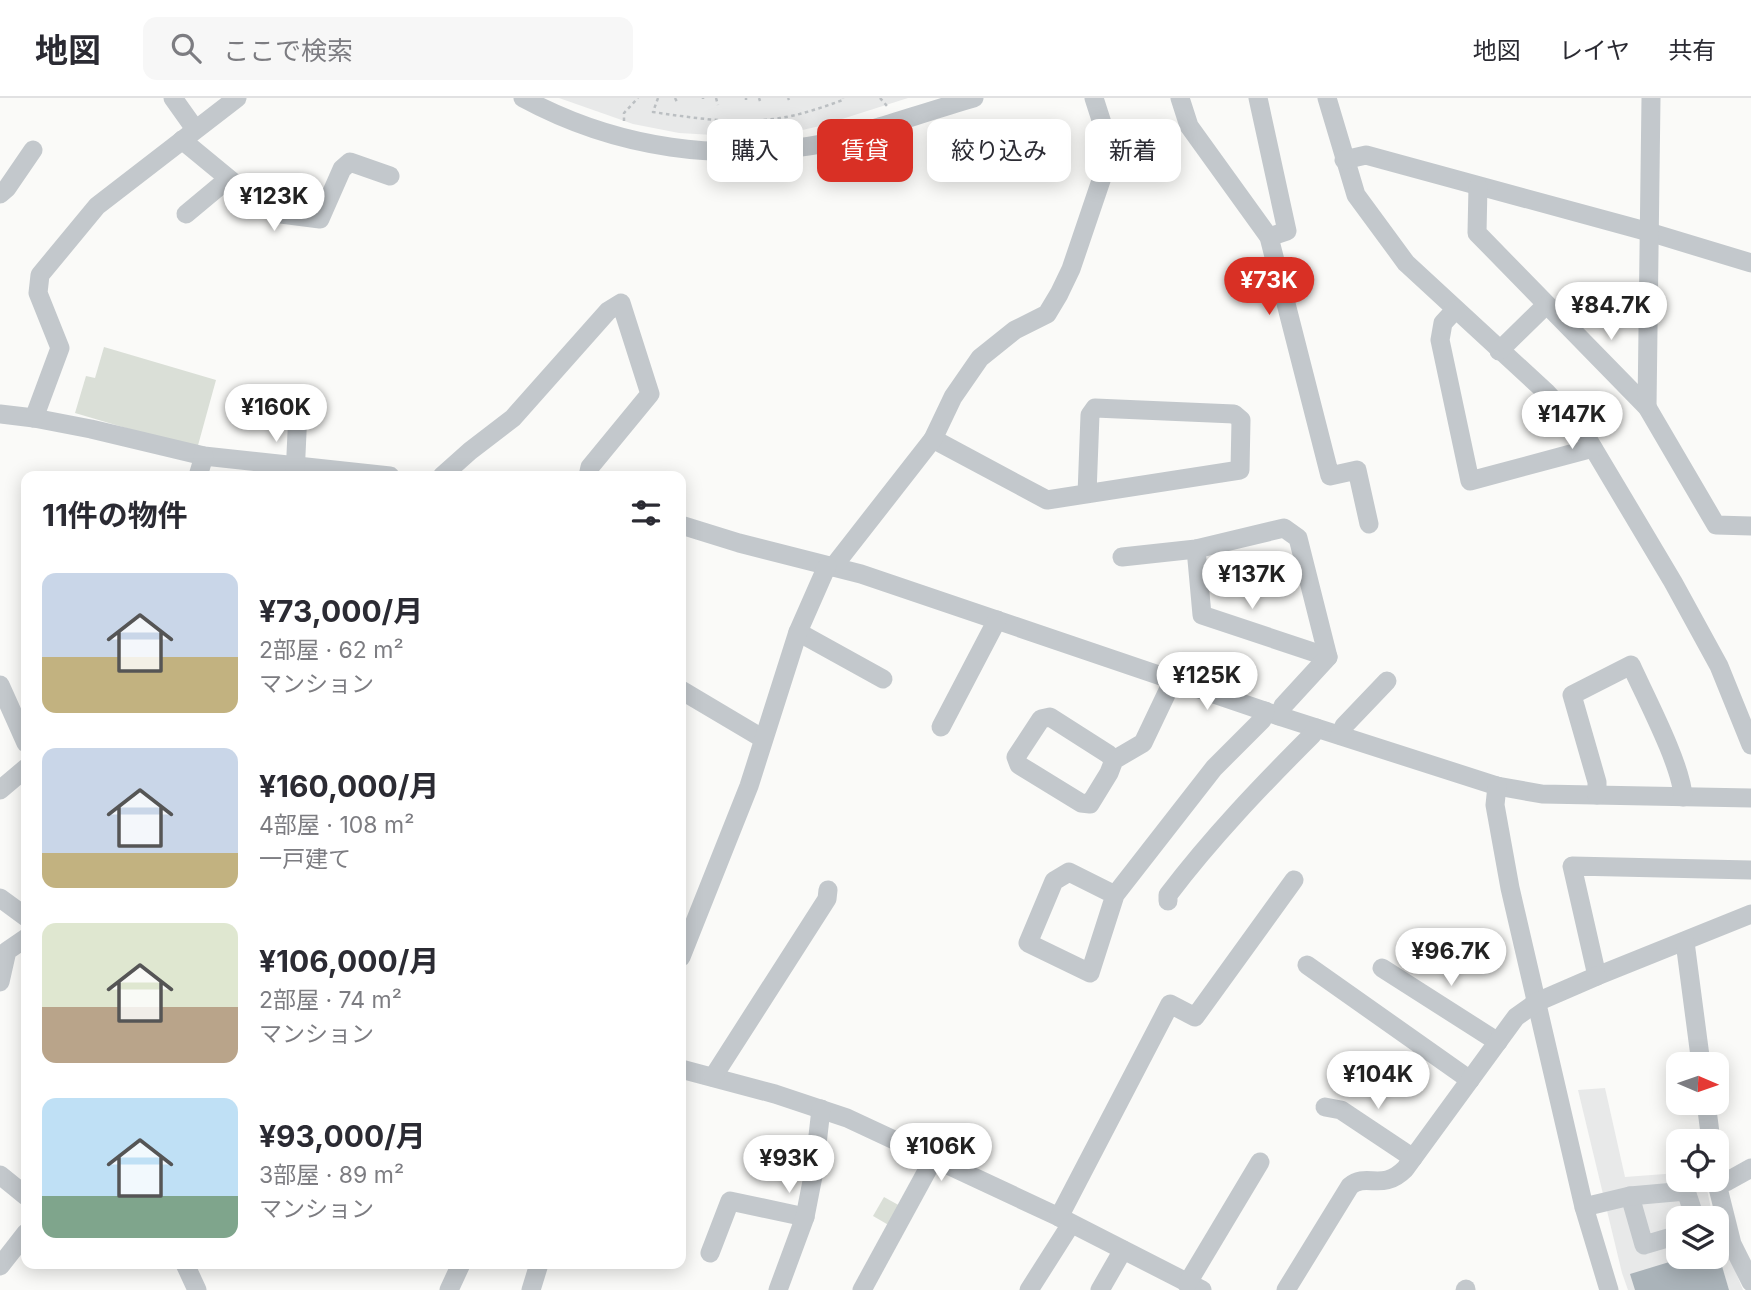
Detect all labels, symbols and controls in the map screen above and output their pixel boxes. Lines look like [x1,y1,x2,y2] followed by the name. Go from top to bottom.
[143,17,633,80] search box
[167,29,205,67] icon: search
[35,30,101,70] text: 地図
[223,35,353,66] text: ここで検索
[1473,36,1521,65] text: 地図
[1559,36,1630,65] text: レイヤ
[1668,36,1716,65] text: 共有
[707,119,803,182] chip: 購入
[817,119,913,182] chip: 賃貸
[927,119,1071,182] chip: 絞り込み
[1085,119,1181,182] chip: 新着
[225,174,323,233] pin: ¥123K
[240,182,308,210] text: ¥123K
[1228,258,1310,317] pin: ¥73K
[1240,266,1298,294] text: ¥73K
[1554,282,1668,342] pin: ¥84.7K
[1571,291,1651,319] text: ¥84.7K
[227,384,325,444] pin: ¥160K
[1523,392,1621,451] pin: ¥147K
[241,393,311,421] text: ¥160K
[1538,400,1606,428] text: ¥147K
[627,494,665,532] icon: filters
[42,497,188,533] text: 11件の物件
[1203,552,1301,611] pin: ¥137K
[1218,560,1286,588] text: ¥137K
[259,593,423,629] text: ¥73,000/月
[98,601,182,685] icon: home
[259,636,404,664] text: 2部屋 · 62 m²
[1158,652,1256,712] pin: ¥125K
[1173,661,1241,689] text: ¥125K
[259,670,374,698] text: マンション
[259,768,439,804] text: ¥160,000/月
[98,776,182,860] icon: home
[259,811,414,839] text: 4部屋 · 108 m²
[259,845,351,873] text: 一戸建て
[1394,928,1508,988] pin: ¥96.7K
[1411,937,1491,965] text: ¥96.7K
[259,943,439,979] text: ¥106,000/月
[98,951,182,1035] icon: home
[259,986,402,1014] text: 2部屋 · 74 m²
[259,1020,374,1048] text: マンション
[1329,1052,1427,1111] pin: ¥104K
[1666,1052,1729,1115] north arrow
[1666,1052,1729,1269] map controls
[1343,1060,1413,1088] text: ¥104K
[259,1118,426,1154] text: ¥93,000/月
[892,1124,990,1183] pin: ¥106K
[98,1126,182,1210] icon: home
[1666,1129,1729,1192] button: locate
[906,1132,976,1160] text: ¥106K
[748,1136,830,1195] pin: ¥93K
[759,1144,819,1172] text: ¥93K
[259,1161,404,1189] text: 3部屋 · 89 m²
[259,1195,374,1223] text: マンション
[1666,1206,1729,1269] button: layers

